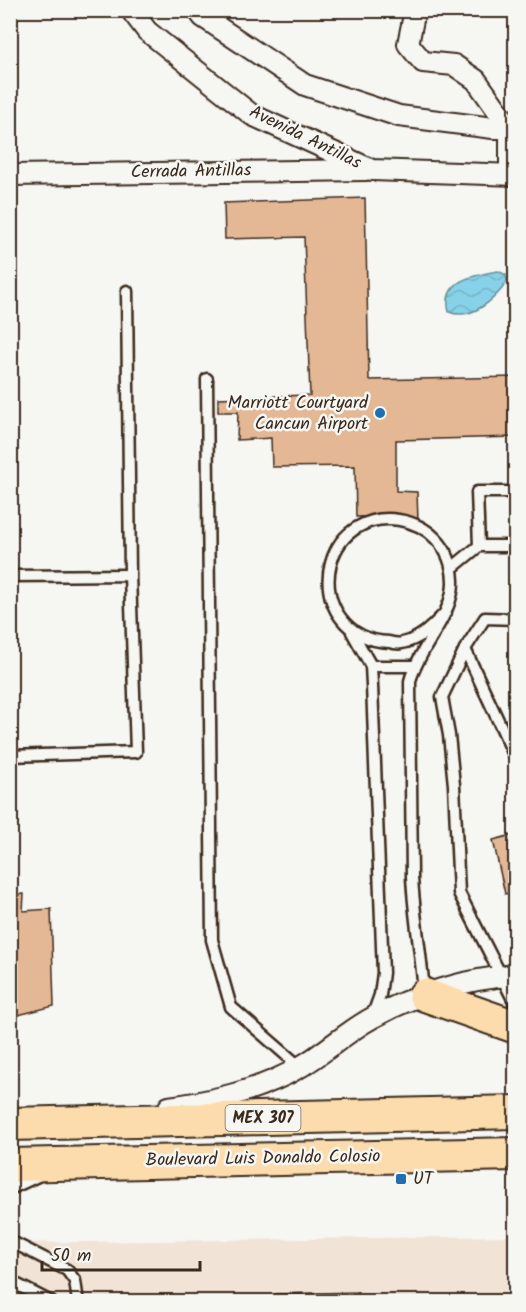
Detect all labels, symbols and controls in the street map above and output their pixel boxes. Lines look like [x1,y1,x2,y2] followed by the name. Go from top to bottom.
[244,98,366,178] street label: Avenida Antillas
[130,156,252,188] street label: Cerrada Antillas
[228,389,369,439] place label: Marriott Courtyard Cancun Airport
[373,406,387,420] marker: Marriott Courtyard Cancun Airport
[226,1105,300,1131] road number: MEX 307
[145,1142,381,1176] street label: Boulevard Luis Donaldo Colosio
[413,1165,435,1194] place label: UT
[394,1172,408,1186] marker: UT
[42,1234,200,1272] scale bar
[51,1242,91,1271] text: 50 m

